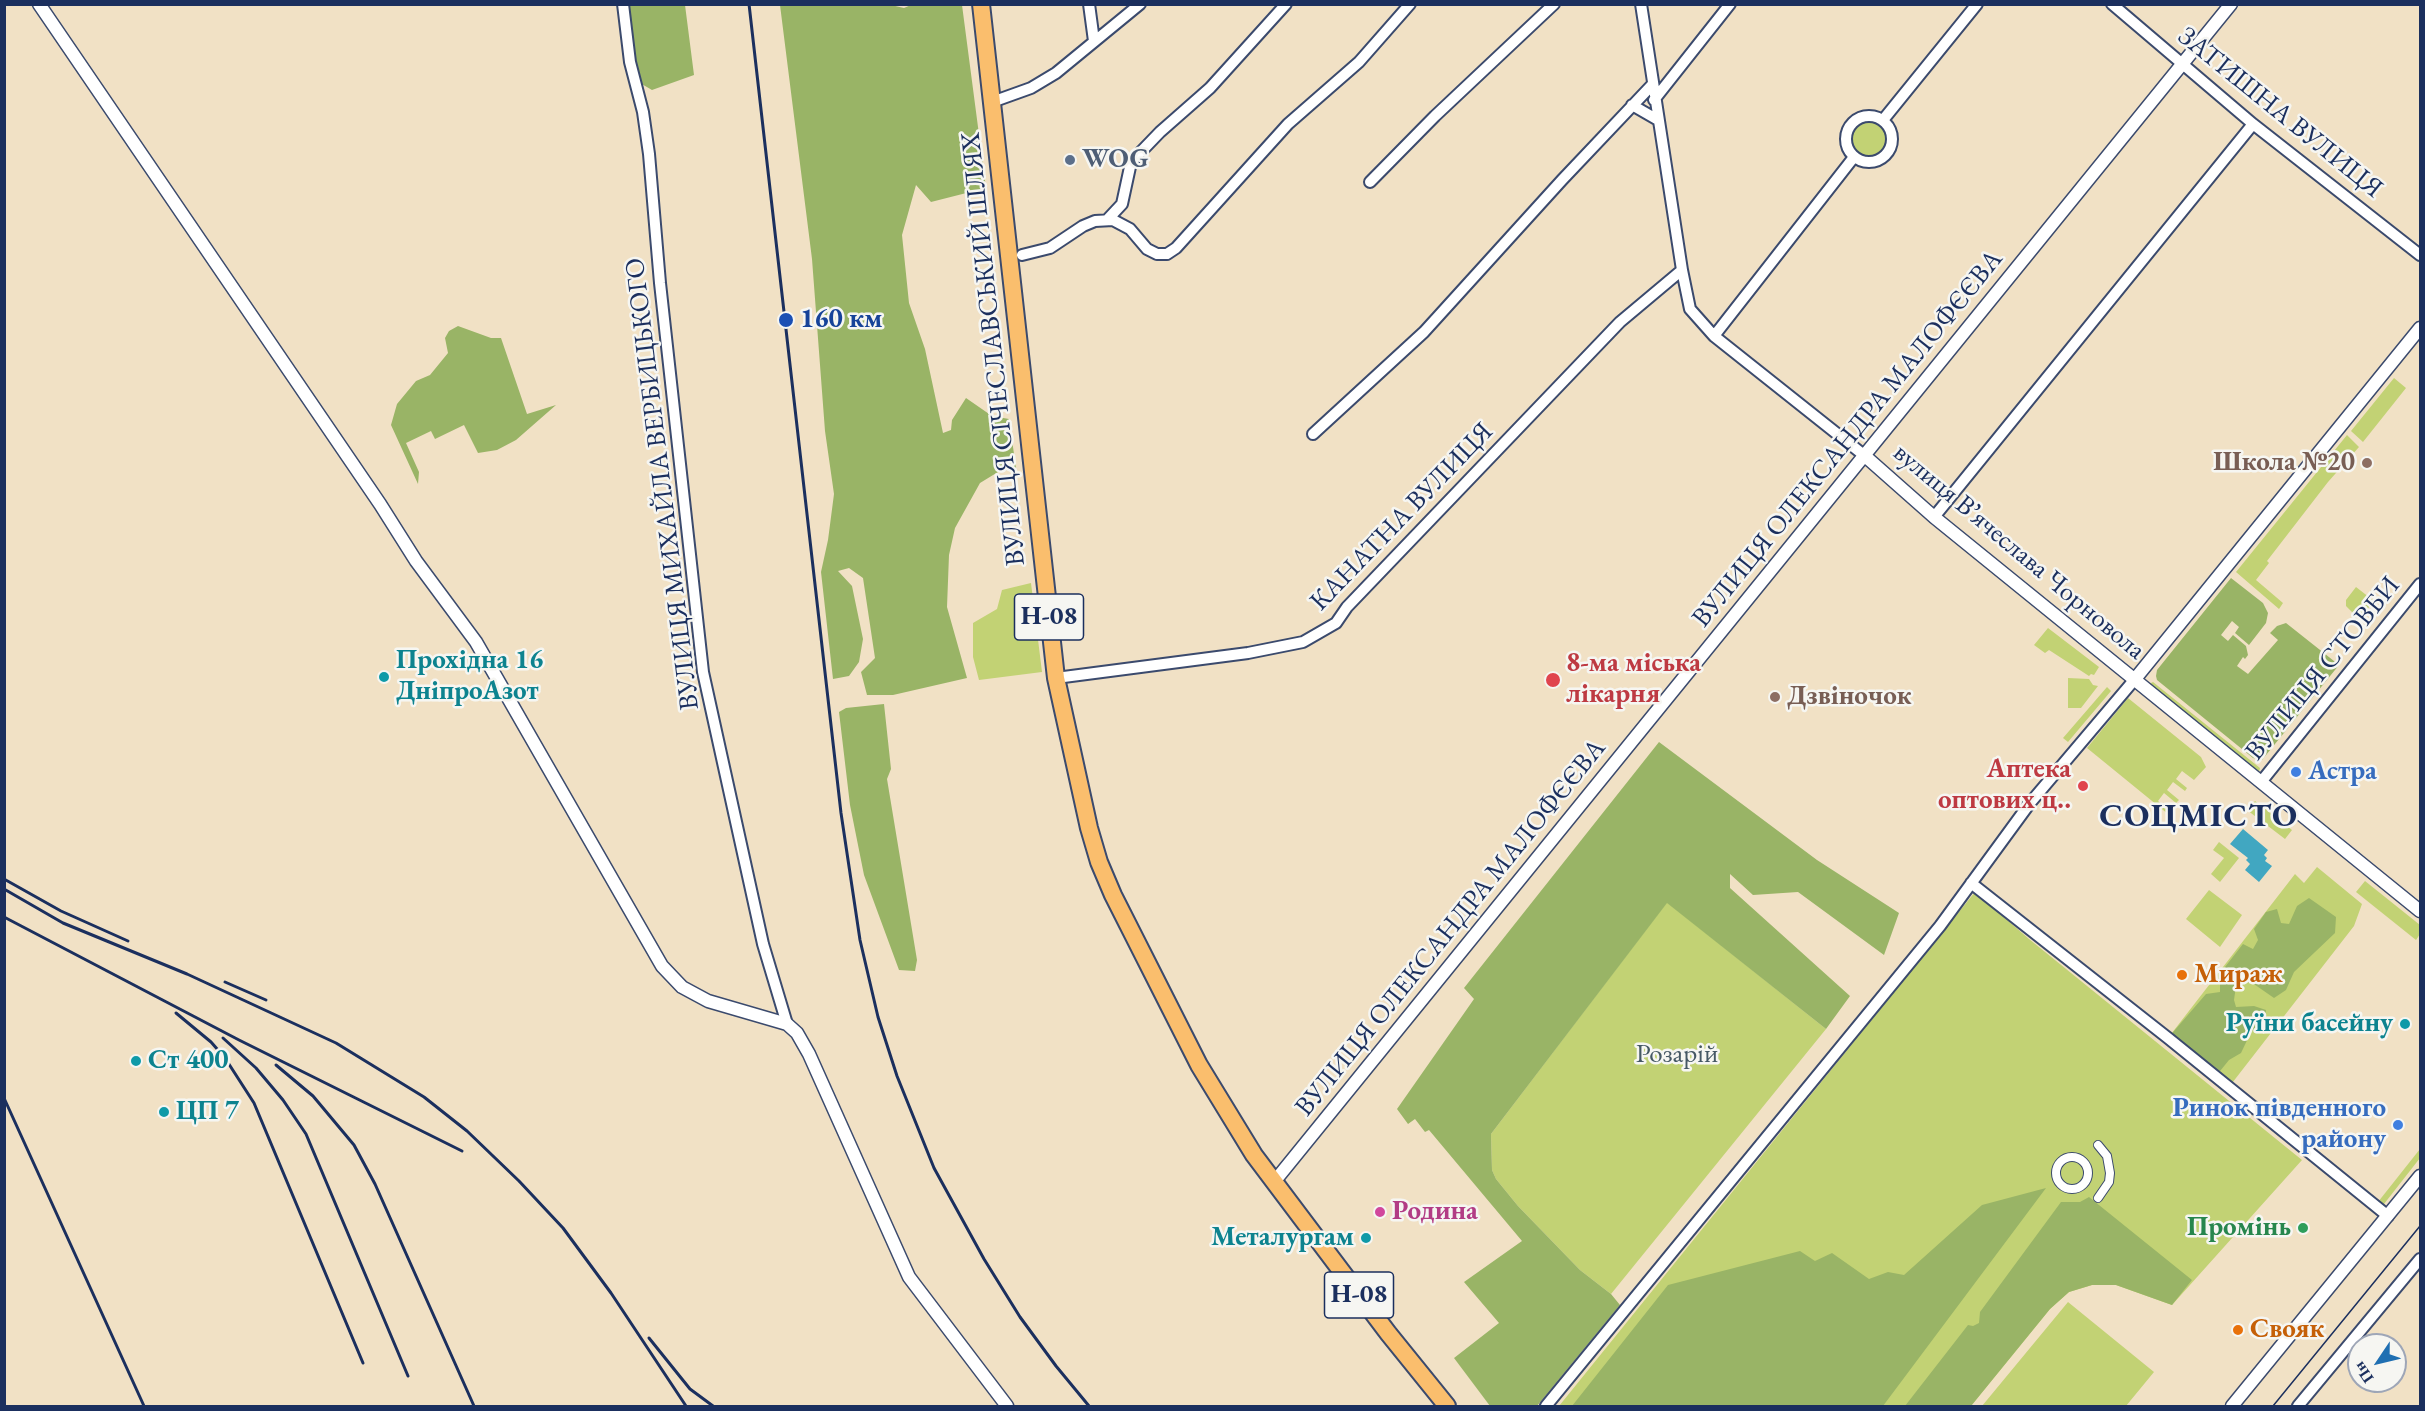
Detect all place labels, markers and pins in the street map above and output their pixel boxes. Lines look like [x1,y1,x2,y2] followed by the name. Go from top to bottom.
[1082,144,1149,176] place label: WOG
[1063,153,1077,167] marker: WOG
[800,304,882,336] place label: 160 км
[777,311,795,329] marker: 160 км
[2213,447,2355,479] place label: Школа №20
[2360,456,2374,470] marker: Школа №20
[396,645,543,708] place label: Прохідна 16 ДніпроАзот
[1566,648,1701,711] place label: 8-ма міська лікарня
[377,670,391,684] marker: Прохідна 16 ДніпроАзот
[1544,671,1562,689] marker: 8-ма міська лікарня
[1787,681,1912,713] place label: Дзвіночок
[1768,690,1782,704] marker: Дзвіночок
[1938,754,2071,817] place label: Аптека оптових ц‥
[2308,756,2377,788] place label: Астра
[2289,765,2303,779] marker: Астра
[2076,779,2090,793] marker: Аптека оптових ц‥
[2194,959,2283,991] place label: Мираж
[2175,968,2189,982] marker: Мираж
[2226,1008,2393,1040] place label: Руїни басейну
[2398,1017,2412,1031] marker: Руїни басейну
[148,1045,229,1077] place label: Ст 400
[129,1054,143,1068] marker: Ст 400
[2172,1093,2386,1156] place label: Ринок південного району
[176,1096,239,1128] place label: ЦП 7
[157,1105,171,1119] marker: ЦП 7
[2391,1118,2405,1132] marker: Ринок південного району
[1392,1196,1478,1228] place label: Родина
[1373,1205,1387,1219] marker: Родина
[2187,1212,2291,1244] place label: Промінь
[2296,1221,2310,1235] marker: Промінь
[1211,1222,1354,1254] place label: Металургам
[1359,1231,1373,1245] marker: Металургам
[2250,1314,2324,1346] place label: Свояк
[2231,1323,2245,1337] marker: Свояк

